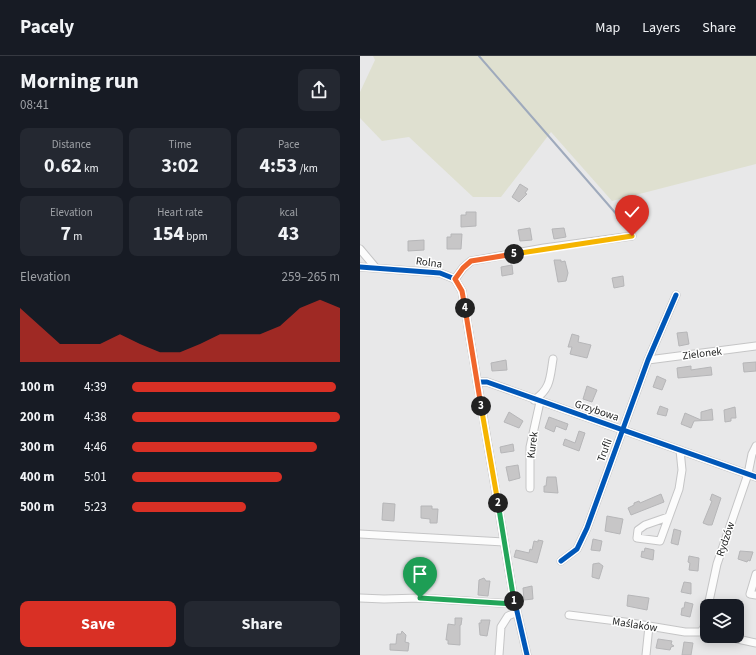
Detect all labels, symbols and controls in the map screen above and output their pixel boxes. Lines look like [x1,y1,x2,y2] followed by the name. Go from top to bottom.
[20,14,74,41] text: Pacely
[595,18,620,38] text: Map
[642,18,680,38] text: Layers
[702,18,736,38] text: Share
[20,65,139,97] text: Morning run
[298,69,340,111] button: share
[20,96,49,114] text: 08:41
[52,137,91,152] text: Distance
[168,137,192,152] text: Time
[278,137,299,152] text: Pace
[44,152,82,180] text: 0.62
[161,152,199,180] text: 3:02
[260,152,297,180] text: 4:53
[82,161,99,176] text: km
[297,161,318,176] text: /km
[615,195,649,236] pin
[621,201,643,223] icon: check
[50,205,93,220] text: Elevation
[157,205,203,220] text: Heart rate
[279,205,298,220] text: kcal
[60,220,71,248] text: 7
[152,220,184,248] text: 154
[278,220,299,248] text: 43
[71,229,82,244] text: m
[184,229,208,244] text: bpm
[504,244,524,264] pin: 5
[511,246,517,261] text: 5
[415,253,443,272] street label: Rolna
[20,268,71,286] text: Elevation
[282,268,340,286] text: 259–265 m
[455,298,475,318] pin: 4
[462,300,468,315] text: 4
[681,344,723,363] street label: Zielonek
[20,378,54,396] text: 100 m
[84,378,107,396] text: 4:39
[471,396,491,416] pin: 3
[573,396,621,425] street label: Grzybowa
[478,398,484,413] text: 3
[20,408,54,426] text: 200 m
[84,408,107,426] text: 4:38
[523,430,542,459] street label: Kurek
[593,436,616,464] street label: Trufli
[20,438,54,456] text: 300 m
[84,438,107,456] text: 4:46
[20,468,54,486] text: 400 m
[84,468,107,486] text: 5:01
[488,493,508,513] pin: 2
[495,495,501,510] text: 2
[20,498,54,516] text: 500 m
[84,498,107,516] text: 5:23
[713,520,738,559] street label: Rydzów
[403,557,437,598] pin
[409,563,431,585] icon: arrive
[504,591,524,611] pin: 1
[511,593,517,608] text: 1
[700,599,744,643] map controls
[700,599,744,643] button: layers
[20,601,176,647] button: Save
[184,601,340,647] button: Share
[611,614,659,635] street label: Maślaków

